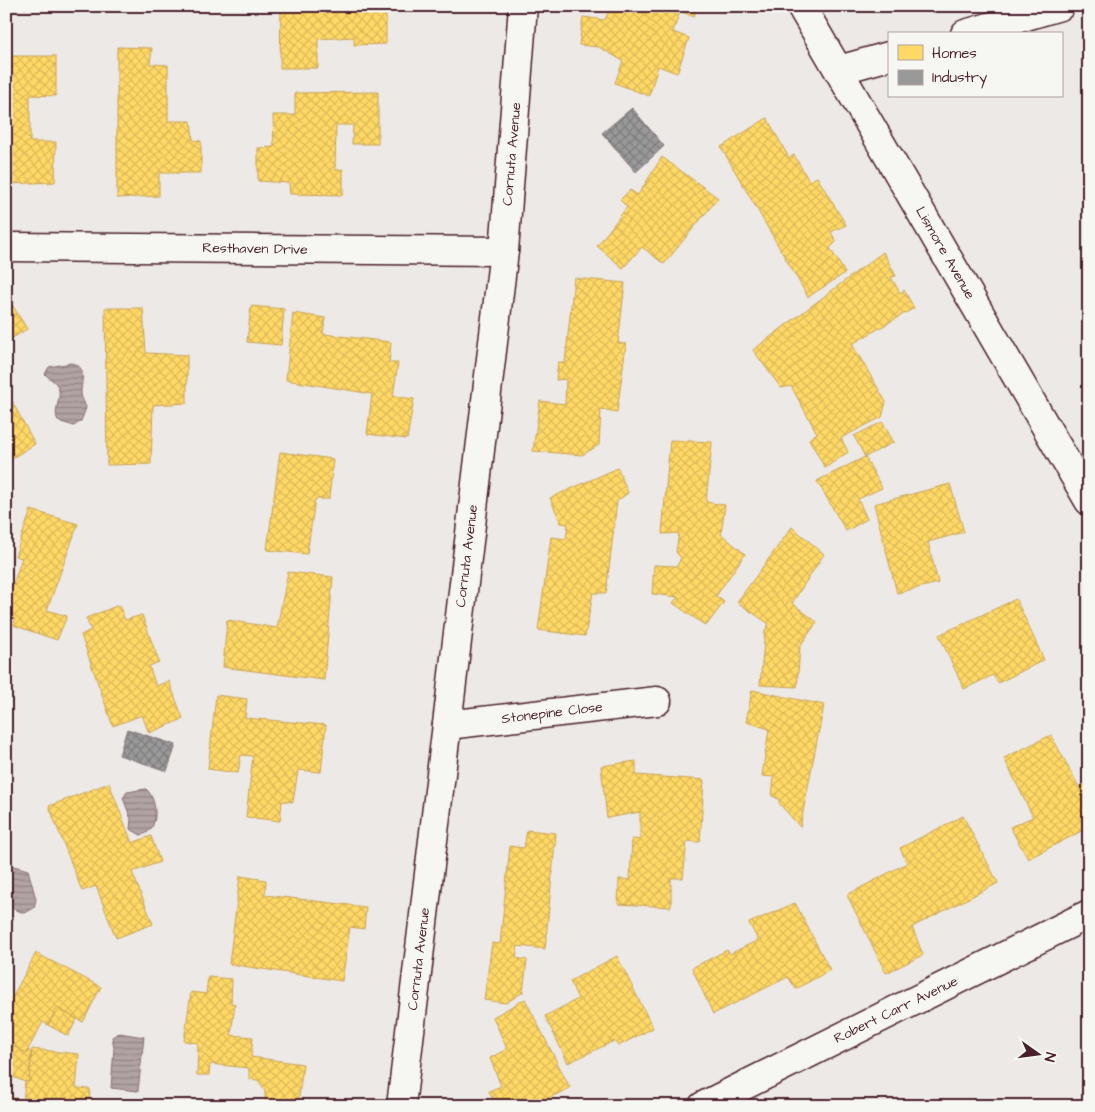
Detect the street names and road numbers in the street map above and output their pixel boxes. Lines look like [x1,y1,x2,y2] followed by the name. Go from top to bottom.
[498,101,527,206] street label: Cornuta Avenue
[910,203,980,303] street label: Lismore Avenue
[202,238,308,260] street label: Resthaven Drive
[451,503,483,609] street label: Cornuta Avenue
[500,697,604,729] street label: Stonepine Close
[403,906,435,1012] street label: Cornuta Avenue
[831,971,962,1049] street label: Robert Carr Avenue

